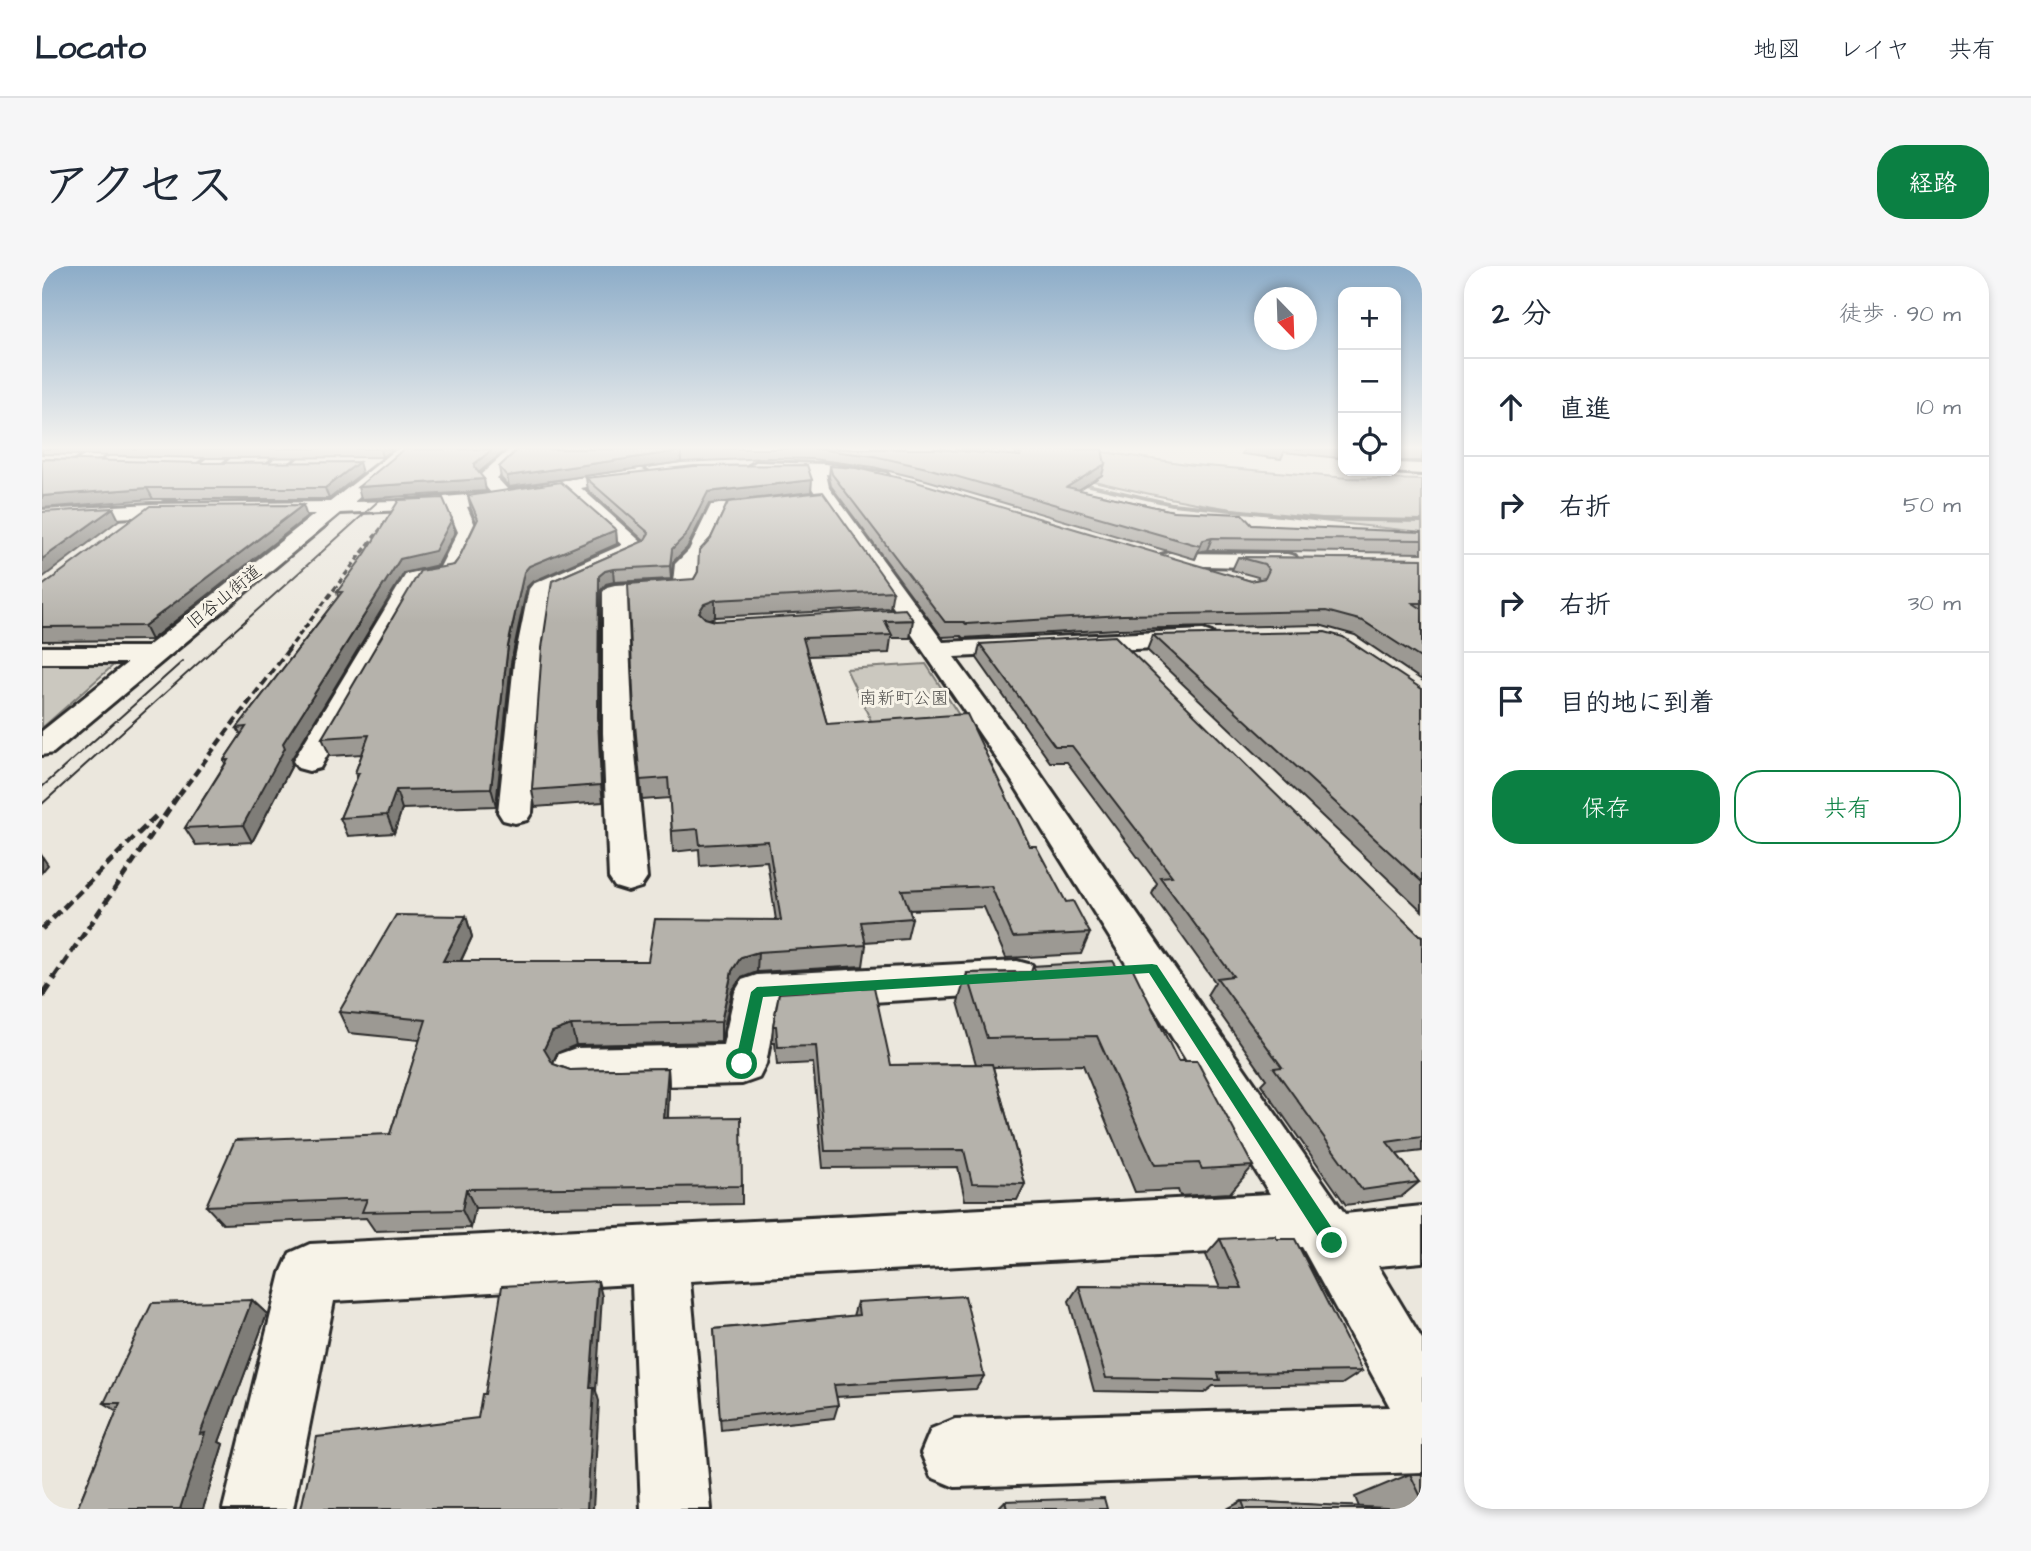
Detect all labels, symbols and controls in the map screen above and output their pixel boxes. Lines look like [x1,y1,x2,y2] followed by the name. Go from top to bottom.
[35,25,146,71] text: Locato
[1753,33,1801,67] text: 地図
[1839,33,1910,67] text: レイヤ
[1948,33,1996,67] text: 共有
[1877,145,1989,219] button: 経路
[42,153,235,221] text: アクセス
[1254,287,1317,350] north arrow
[1338,287,1401,476] map controls
[1338,287,1401,350] button: +
[1492,293,1551,335] text: 2 分
[1839,298,1961,330] text: 徒歩 · 90 m
[1338,350,1401,413] button: −
[1492,388,1530,426] icon: ahead
[1559,391,1611,427] text: 直進
[1916,391,1961,423] text: 10 m
[1338,413,1401,476] button: locate
[1492,486,1530,524] icon: right
[1559,489,1611,525] text: 右折
[1903,489,1961,521] text: 50 m
[181,559,267,635] street label: 旧谷山街道
[1492,584,1530,622] icon: right
[1559,587,1611,623] text: 右折
[1908,587,1961,619] text: 30 m
[1492,682,1530,720] icon: arrive
[1559,685,1715,721] text: 目的地に到着
[859,686,949,711] park label: 南新町公園
[1492,770,1720,844] button: 保存
[1734,770,1961,844] button: 共有
[726,1048,757,1079] route start
[1316,1227,1347,1258] route end

